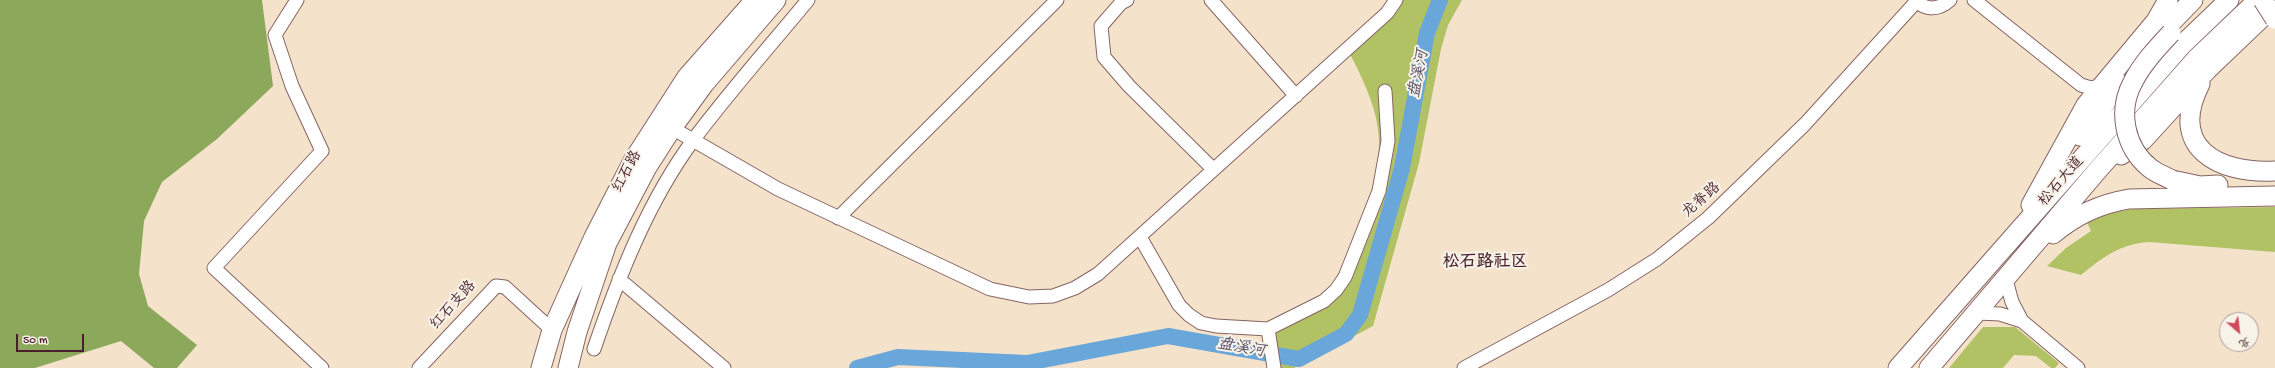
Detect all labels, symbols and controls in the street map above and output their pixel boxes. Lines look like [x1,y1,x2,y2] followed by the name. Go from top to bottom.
[1406,49,1434,99] water label: 盘溪河
[609,148,647,196] street label: 红石路
[2036,153,2088,211] street label: 松石大道
[1679,179,1725,223] street label: 龙脊路
[1443,253,1527,273] district label: 松石路社区
[427,278,481,334] street label: 红石支路
[2219,312,2259,352] north arrow
[18,326,86,352] scale bar
[23,334,48,348] text: 50 m
[2236,334,2252,350] text: 北
[1216,335,1266,363] water label: 盘溪河

